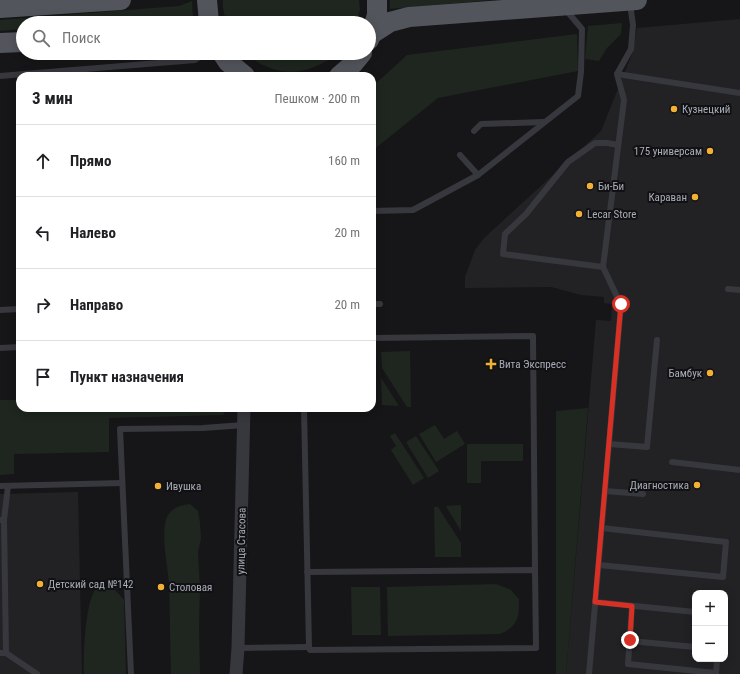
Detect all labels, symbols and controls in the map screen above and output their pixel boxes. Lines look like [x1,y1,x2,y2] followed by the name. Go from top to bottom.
[16,16,376,60] search box
[30,27,52,49] icon: search
[62,29,101,47] text: Поиск
[32,88,73,108] text: 3 мин
[274,91,360,106] text: Пешком · 200 m
[682,103,730,116] place label: Кузнецкий
[669,104,679,114] marker: Кузнецкий
[634,145,702,158] place label: 175 универсам
[705,146,715,156] marker: 175 универсам
[32,150,54,172] icon: ahead
[70,152,111,170] text: Прямо
[328,153,360,168] text: 160 m
[598,180,624,193] place label: Би-Би
[585,181,595,191] marker: Би-Би
[648,191,687,204] place label: Караван
[690,192,700,202] marker: Караван
[587,208,636,221] place label: Lecar Store
[574,209,584,219] marker: Lecar Store
[32,222,54,244] icon: left
[70,224,116,242] text: Налево
[334,225,360,240] text: 20 m
[32,294,54,316] icon: right
[612,295,630,313] route start
[70,296,123,314] text: Направо
[334,297,360,312] text: 20 m
[499,358,566,371] place label: Вита Экспресс
[486,359,496,369] marker: Вита Экспресс
[32,366,54,388] icon: arrive
[668,367,703,380] place label: Бамбук
[70,368,184,386] text: Пункт назначения
[705,368,715,378] marker: Бамбук
[630,479,689,492] place label: Диагностика
[166,480,201,493] place label: Ивушка
[692,480,702,490] marker: Диагностика
[153,481,163,491] marker: Ивушка
[234,508,249,574] street label: улица Стасова
[48,578,134,591] place label: Детский сад №142
[35,579,45,589] marker: Детский сад №142
[169,581,212,594] place label: Столовая
[156,582,166,592] marker: Столовая
[692,590,728,662] map controls
[692,590,728,626] button: +
[692,626,728,662] button: −
[621,631,639,649] route end

